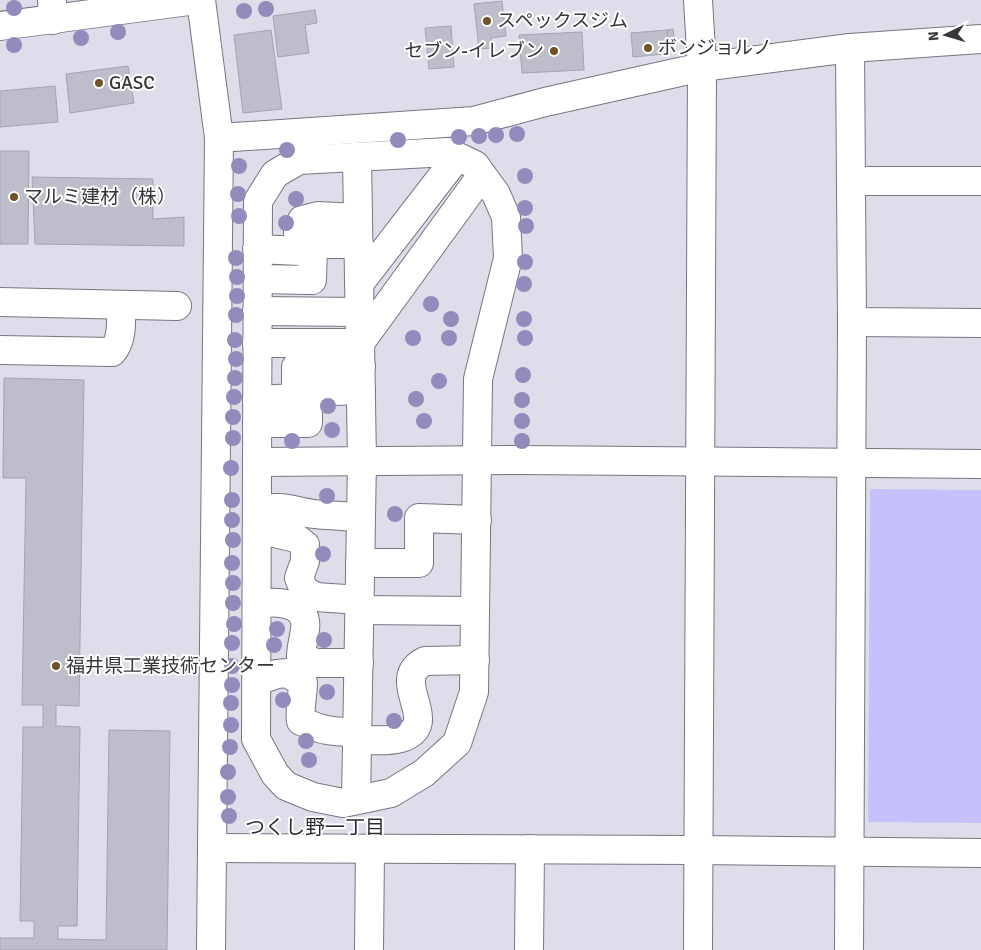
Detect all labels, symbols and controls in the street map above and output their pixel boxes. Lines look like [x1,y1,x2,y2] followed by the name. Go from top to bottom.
[497,9,628,33] place label: スペックスジム
[921,10,971,60] north arrow
[481,15,493,27] marker: スペックスジム
[925,30,942,42] text: N
[658,36,772,60] place label: ボンジョルノ
[404,39,544,63] place label: セブン-イレブン
[642,42,654,54] marker: ボンジョルノ
[548,45,560,57] marker: セブン-イレブン
[109,71,155,95] place label: GASC
[93,77,105,89] marker: GASC
[24,185,176,209] place label: マルミ建材（株）
[8,191,20,203] marker: マルミ建材（株）
[66,654,275,678] place label: 福井県工業技術センター
[50,660,62,672] marker: 福井県工業技術センター
[245,815,385,840] district label: つくし野一丁目

